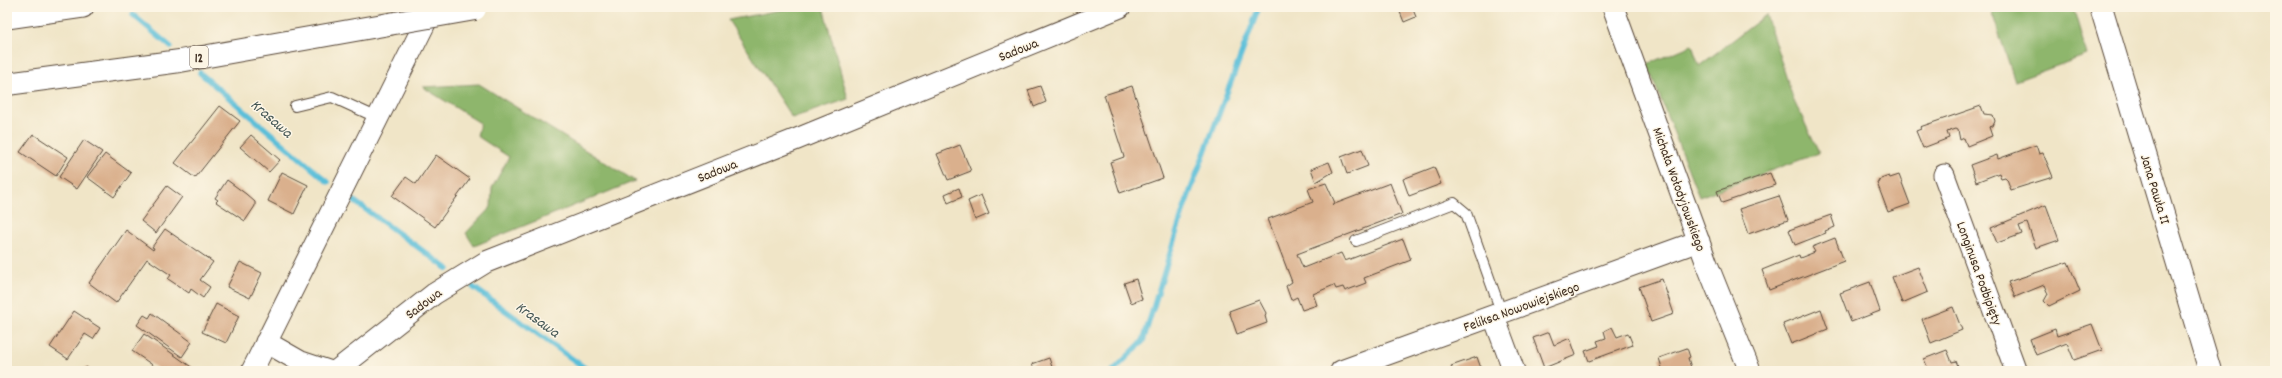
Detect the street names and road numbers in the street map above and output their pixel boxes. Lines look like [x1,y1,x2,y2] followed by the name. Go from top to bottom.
[996,34,1042,68] street label: Sadowa
[190,46,208,68] road number: 12
[1646,125,1710,254] street label: Michała Wołodyjowskiego
[2134,152,2174,227] street label: Jana Pawła II
[695,155,741,189] street label: Sadowa
[1950,219,2006,329] street label: Longinusa Podbipięty
[1461,278,1583,338] street label: Feliksa Nowowiejskiego
[402,284,447,325] street label: Sadowa

